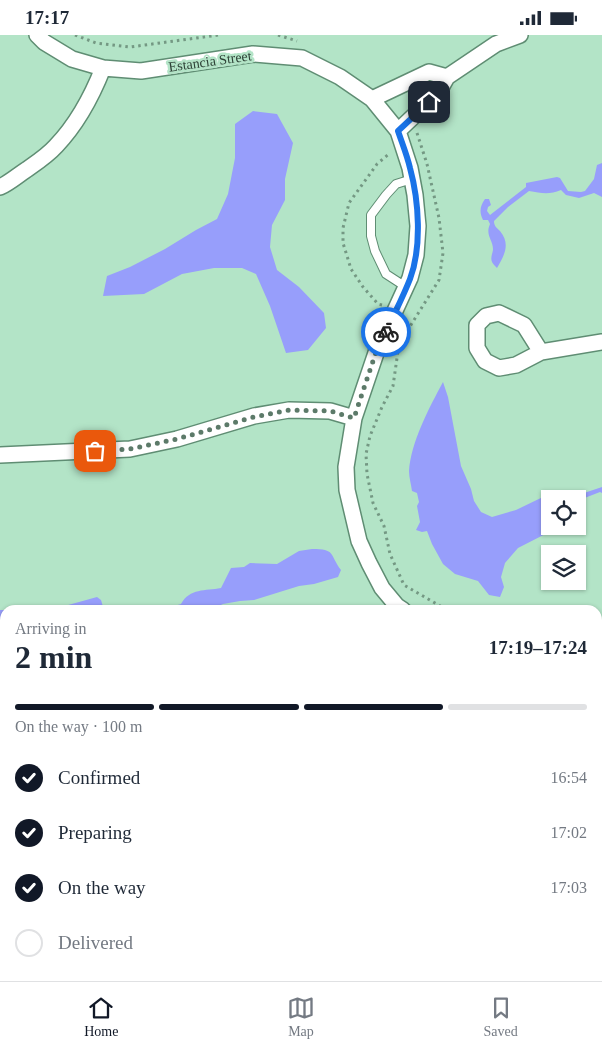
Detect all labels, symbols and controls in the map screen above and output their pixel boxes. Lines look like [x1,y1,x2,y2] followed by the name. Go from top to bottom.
[25,7,69,28] text: 17:17
[168,48,253,75] street label: Estancia Street
[408,81,450,123] pin
[415,88,443,116] icon: home
[361,307,411,357] courier
[372,318,400,346] icon: bike
[74,430,116,472] pin
[81,437,109,465] icon: bag
[541,490,586,590] map controls
[541,490,586,535] button: locate
[541,545,586,590] button: layers
[15,620,87,637] text: Arriving in
[489,637,587,658] text: 17:19–17:24
[15,639,92,675] text: 2 min
[15,718,143,735] text: On the way · 100 m
[15,764,43,792] icon: check
[58,767,140,788] text: Confirmed
[551,769,587,786] text: 16:54
[15,819,43,847] icon: check
[58,822,132,843] text: Preparing
[551,824,587,841] text: 17:02
[15,874,43,902] icon: check
[58,877,146,898] text: On the way
[551,879,587,896] text: 17:03
[58,932,133,953] text: Delivered
[84,994,118,1040] tab: Home
[287,994,315,1040] tab: Map
[484,994,518,1040] tab: Saved

